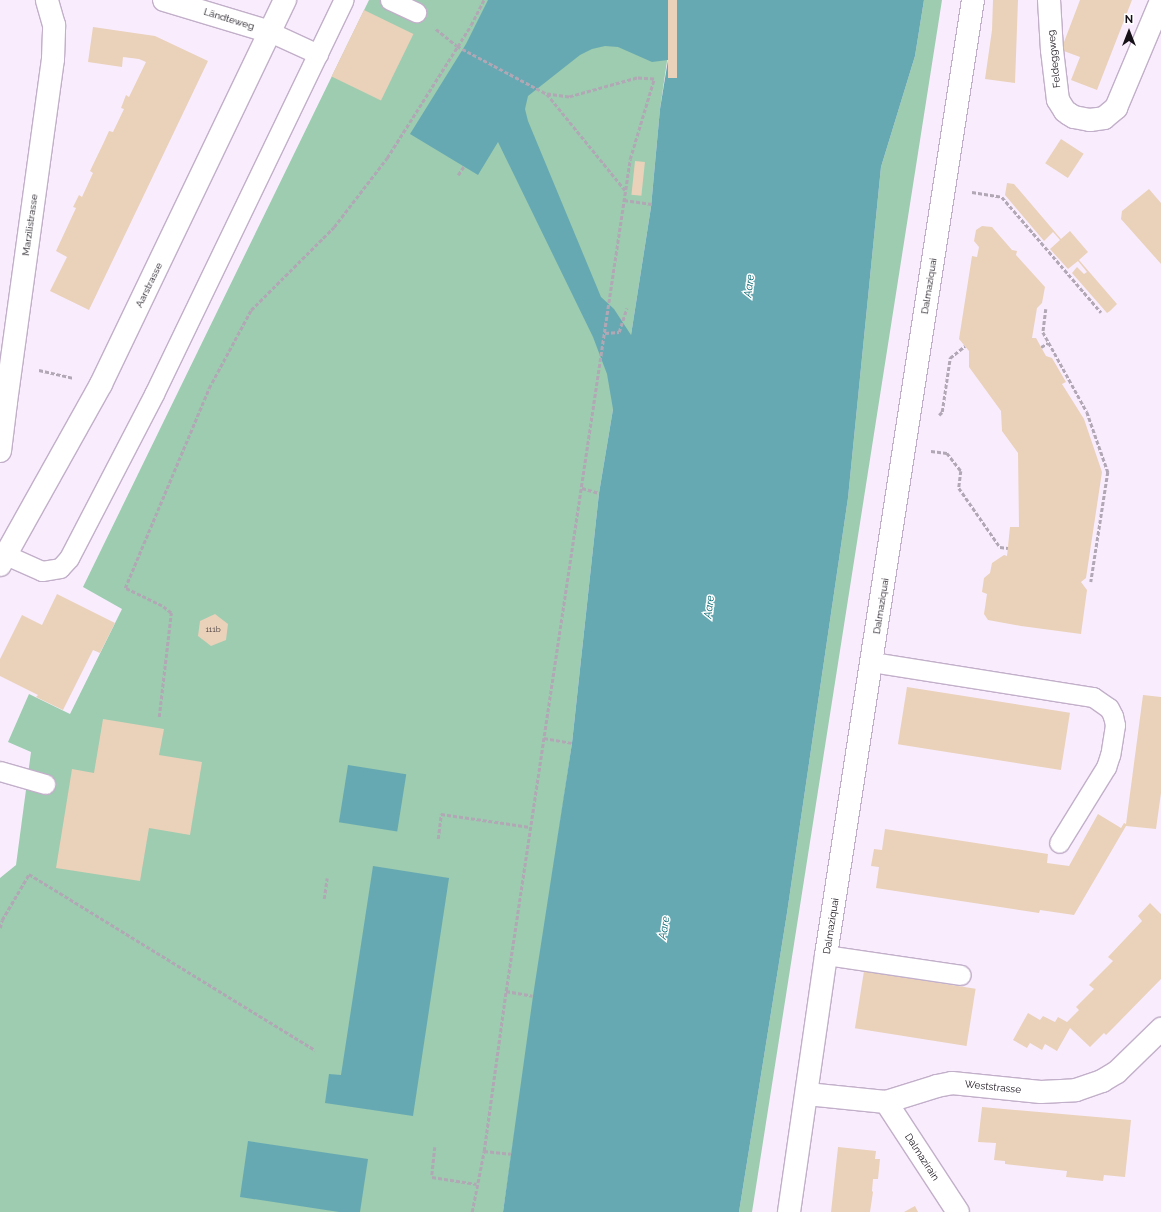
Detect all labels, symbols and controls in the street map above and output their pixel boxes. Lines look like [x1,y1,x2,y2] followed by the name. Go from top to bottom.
[202,6,256,32] street label: Ländteweg
[1109,12,1149,52] north arrow
[1125,13,1133,26] text: N
[1045,29,1063,89] street label: Feldeggweg
[20,193,40,257] street label: Marzilistrasse
[919,257,939,315] street label: Dalmaziquai
[133,261,165,309] street label: Aarstrasse
[742,274,758,298] water label: Aare
[871,577,891,635] street label: Dalmaziquai
[702,595,718,619] water label: Aare
[205,625,221,635] house number: 111b
[821,897,841,955] street label: Dalmaziquai
[657,916,673,940] water label: Aare
[964,1078,1022,1096] street label: Weststrasse
[902,1131,942,1183] street label: Dalmazirain

